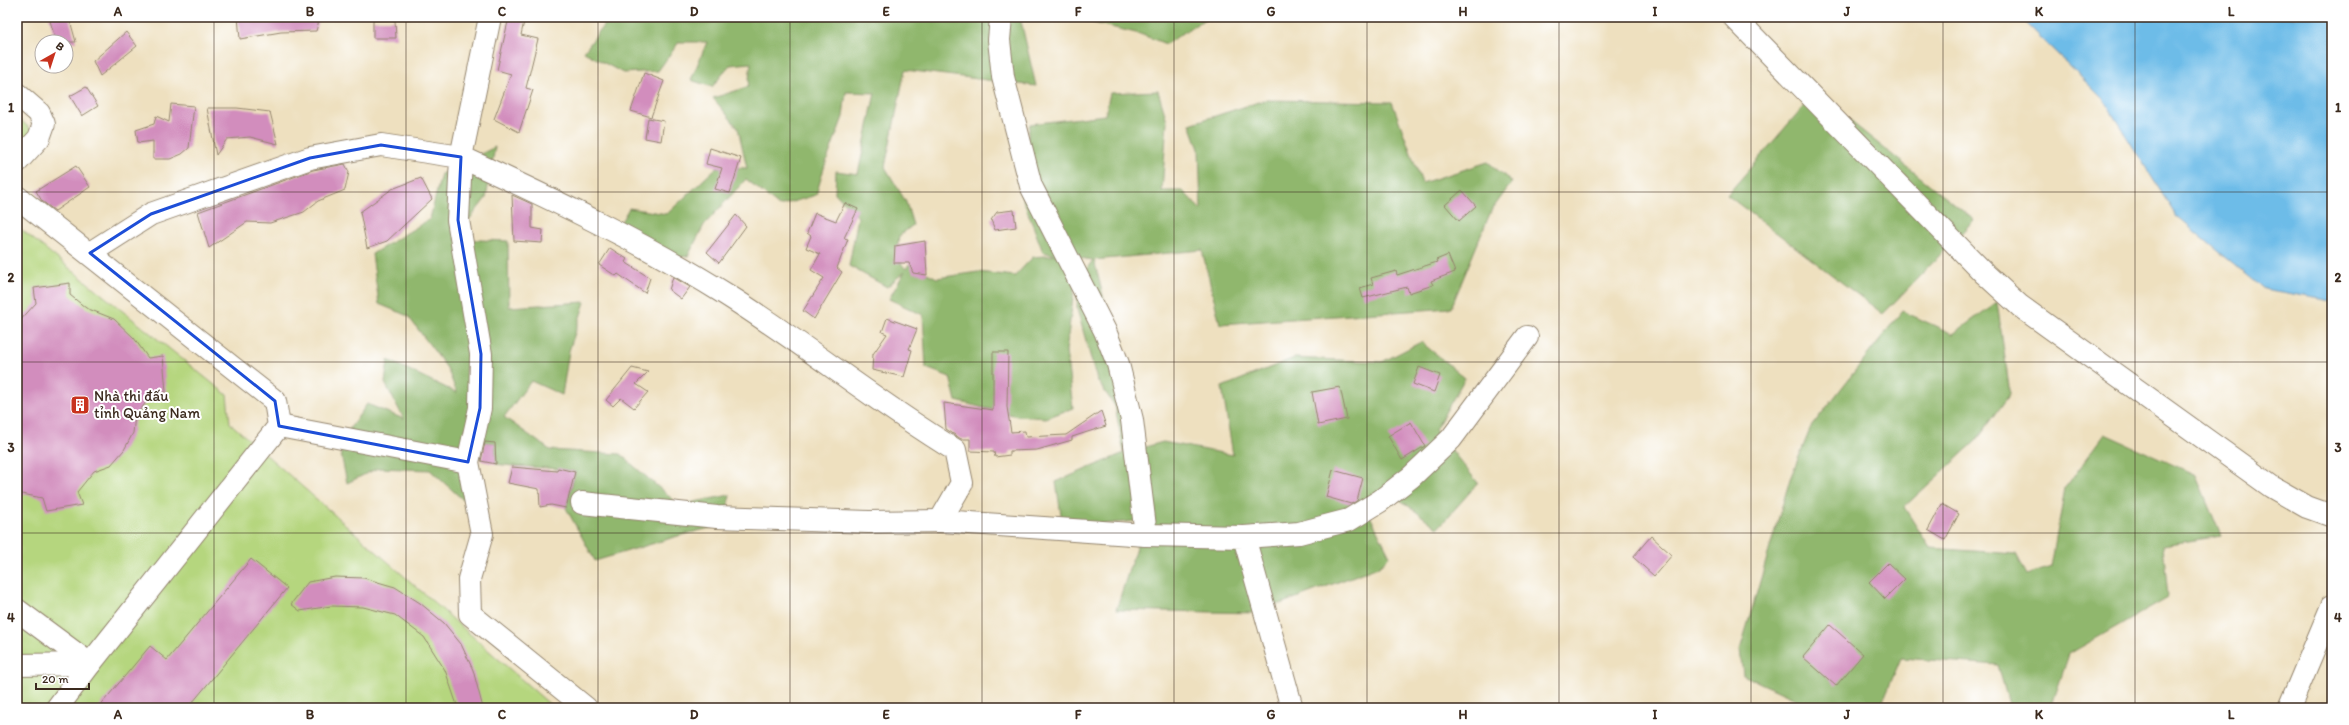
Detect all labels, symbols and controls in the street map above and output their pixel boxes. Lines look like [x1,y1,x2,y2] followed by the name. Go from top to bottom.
[113,4,123,19] text: A
[306,4,315,19] text: B
[498,4,507,19] text: C
[690,4,699,19] text: D
[882,4,890,19] text: E
[1075,4,1082,19] text: F
[1267,4,1276,19] text: G
[1459,4,1468,19] text: H
[1653,4,1658,19] text: I
[1843,4,1851,19] text: J
[2035,4,2044,19] text: K
[2228,4,2235,19] text: L
[34,34,74,74] north arrow
[53,39,67,54] text: B
[8,100,14,115] text: 1
[2335,100,2341,115] text: 1
[8,270,15,285] text: 2
[2335,270,2342,285] text: 2
[94,387,200,422] place label: Nhà thi đấu tỉnh Quảng Nam
[69,394,91,416] building icon: Nhà thi đấu tỉnh Quảng Nam
[7,440,15,455] text: 3
[2334,440,2342,455] text: 3
[7,610,15,625] text: 4
[2334,610,2342,625] text: 4
[36,665,89,691] scale bar
[42,672,69,686] text: 20 m
[113,707,123,722] text: A
[306,707,315,722] text: B
[498,707,507,722] text: C
[690,707,699,722] text: D
[882,707,890,722] text: E
[1075,707,1082,722] text: F
[1267,707,1276,722] text: G
[1459,707,1468,722] text: H
[1653,707,1658,722] text: I
[1843,707,1851,722] text: J
[2035,707,2044,722] text: K
[2228,707,2235,722] text: L

